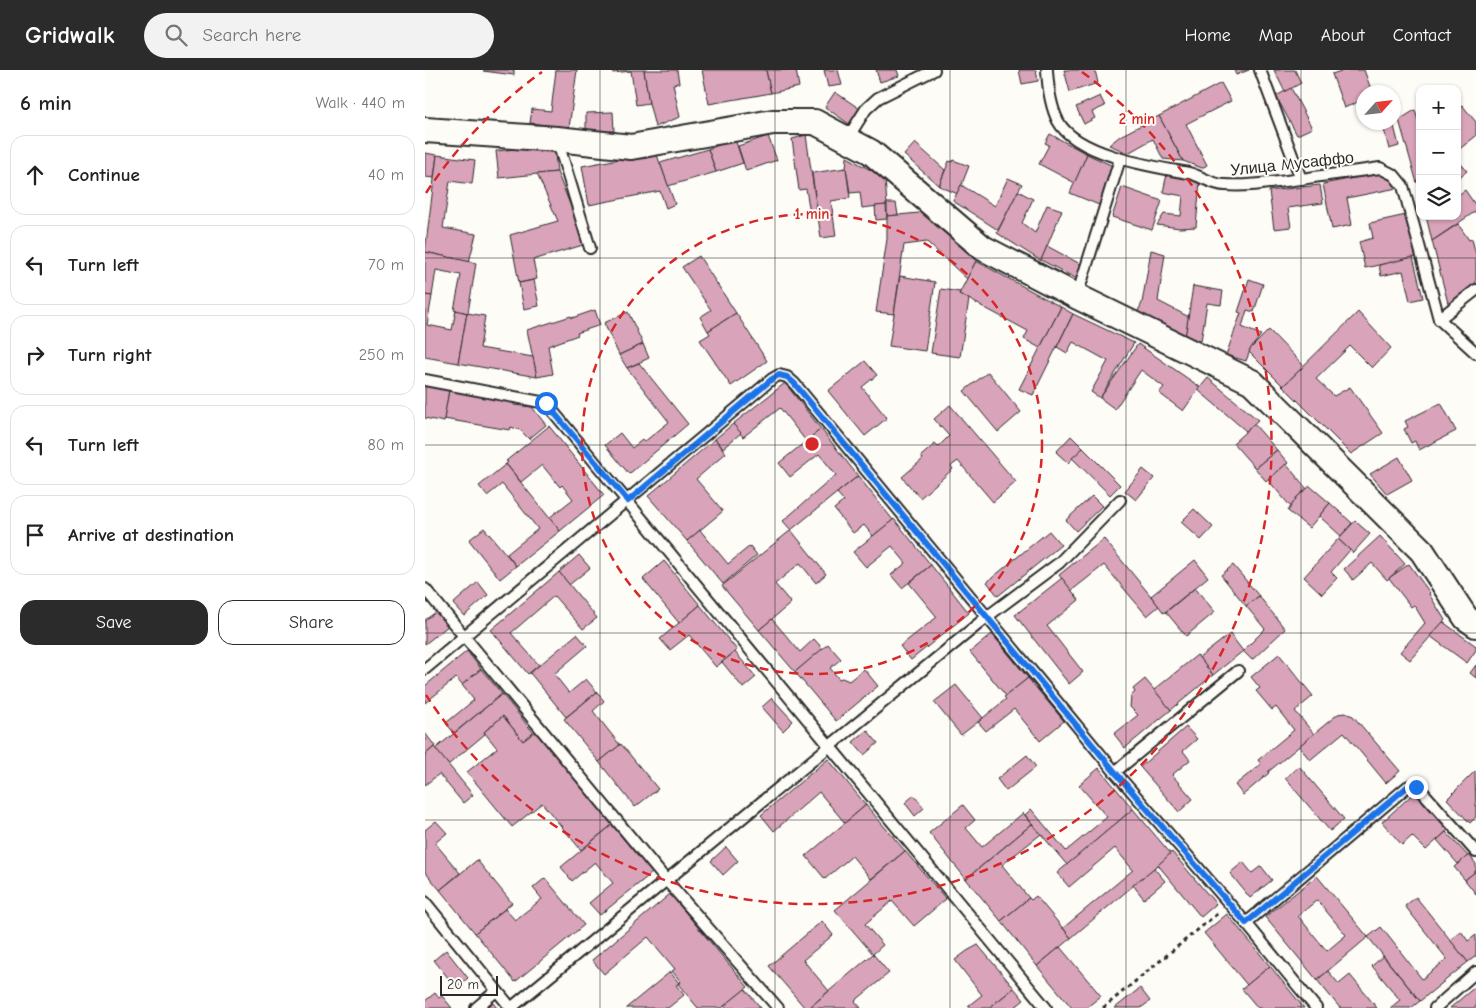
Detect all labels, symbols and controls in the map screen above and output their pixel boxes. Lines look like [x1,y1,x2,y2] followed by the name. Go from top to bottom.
[144,13,494,58] search box
[25,21,114,49] text: Gridwalk
[162,21,190,49] icon: search
[202,24,301,46] text: Search here
[1184,25,1231,46] text: Home
[1259,25,1293,46] text: Map
[1321,25,1365,46] text: About
[1393,25,1451,46] text: Contact
[1356,85,1401,130] north arrow
[1416,85,1461,220] map controls
[1416,85,1461,130] button: +
[20,91,72,115] text: 6 min
[315,94,405,112] text: Walk · 440 m
[1119,110,1155,128] text: 2 min
[1416,130,1461,175] button: −
[1229,149,1355,179] street label: Улица Mусаффо
[21,161,49,189] icon: ahead
[68,164,140,186] text: Continue
[368,166,404,184] text: 40 m
[1416,175,1461,220] button: layers
[795,205,829,223] text: 1 min
[21,251,49,279] icon: left
[68,254,139,276] text: Turn left
[368,256,404,274] text: 70 m
[21,341,49,369] icon: right
[68,344,152,366] text: Turn right
[359,346,404,364] text: 250 m
[535,392,558,415] route start
[21,431,49,459] icon: left
[68,434,139,456] text: Turn left
[803,435,821,453] centre of rings
[367,436,404,454] text: 80 m
[21,521,49,549] icon: arrive
[68,524,234,546] text: Arrive at destination
[20,600,208,645] button: Save
[218,600,405,645] button: Share
[1405,776,1428,799] route end
[440,973,497,996] scale bar
[447,976,479,993] text: 20 m

